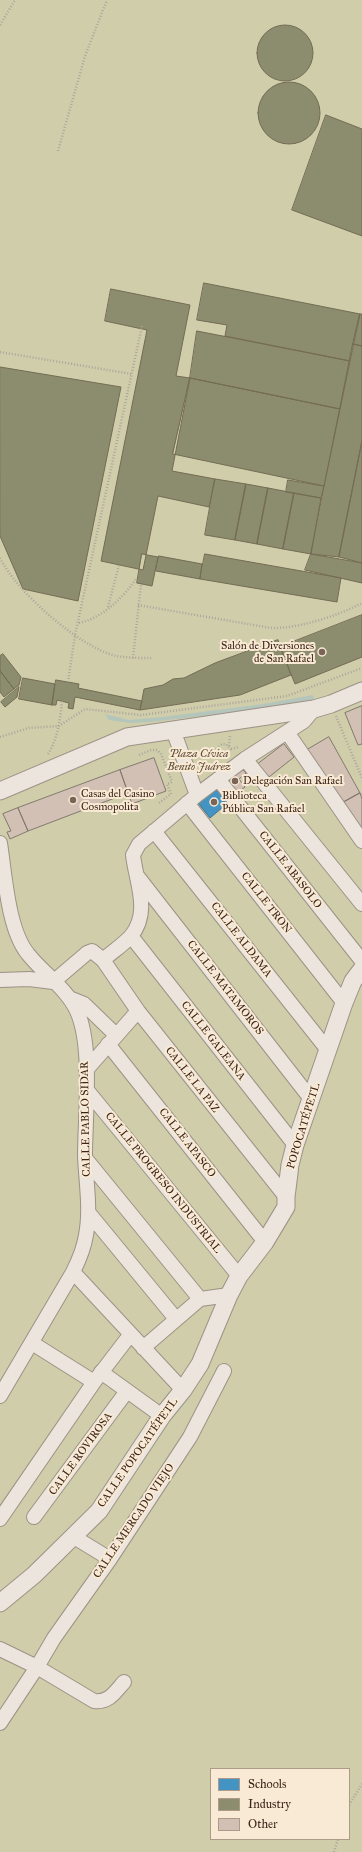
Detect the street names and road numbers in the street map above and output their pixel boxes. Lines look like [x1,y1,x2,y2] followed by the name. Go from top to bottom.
[256,829,324,911] street label: CALLE ABASOLO
[238,870,294,936] street label: CALLE TRON
[208,900,274,980] street label: CALLE ALDAMA
[184,938,266,1038] street label: CALLE MATAMOROS
[178,999,248,1083] street label: CALLE GALEANA
[162,1044,222,1116] street label: CALLE LA PAZ
[78,1061,94,1177] street label: CALLE PABLO SIDAR
[285,1081,323,1171] street label: POPOCATÉPETL
[156,1106,218,1180] street label: CALLE APASCO
[102,1110,224,1256] street label: CALLE PROGRESO INDUSTRIAL
[95,1396,181,1510] street label: CALLE POPOCATÉPETL
[47,1410,115,1498] street label: CALLE ROVIROSA
[91,1461,177,1581] street label: CALLE MERCADO VIEJO

